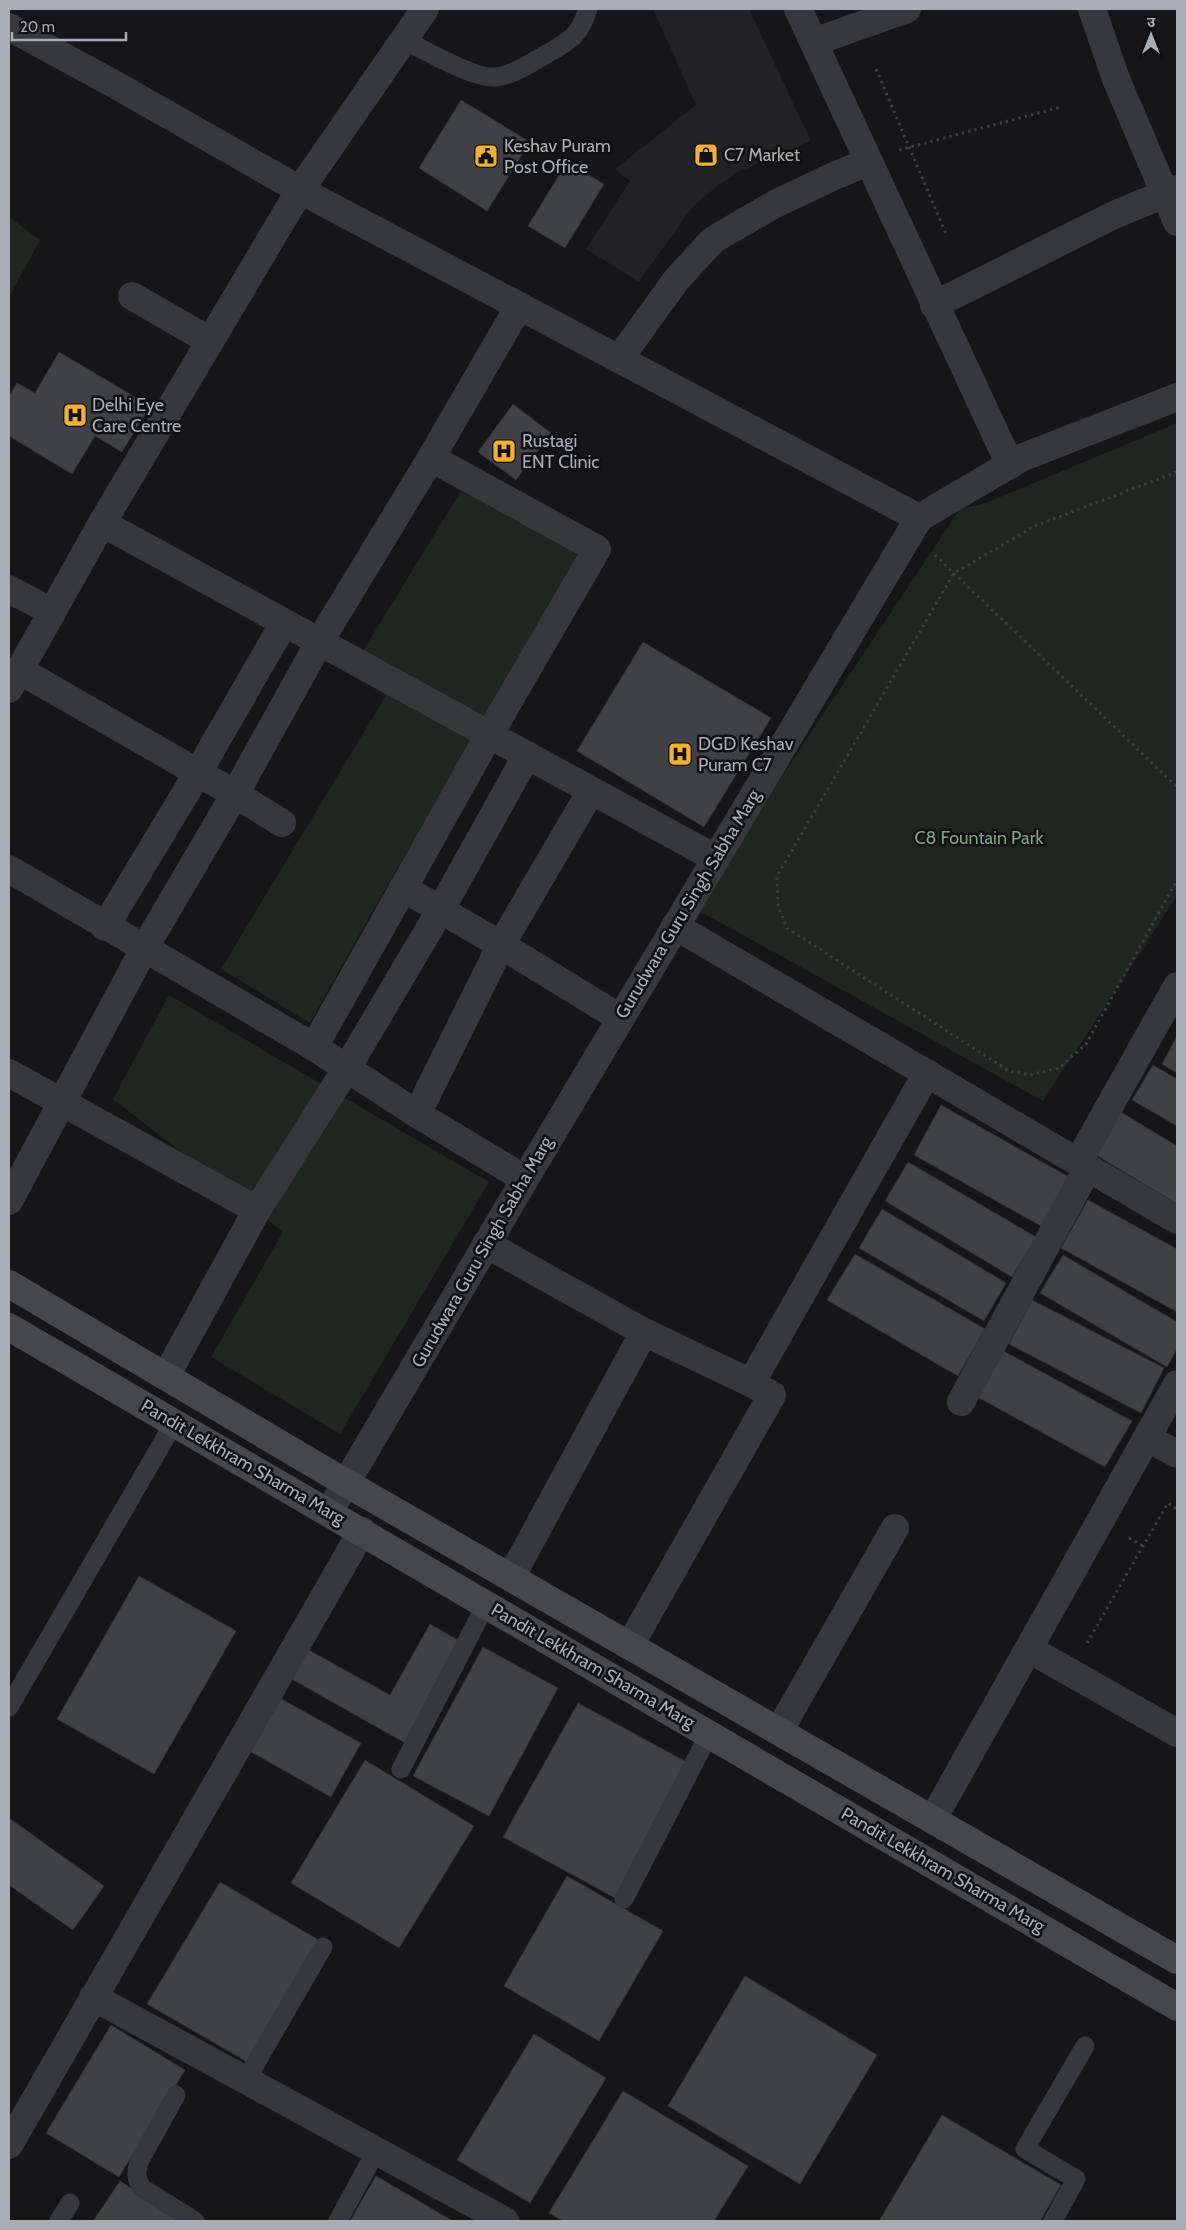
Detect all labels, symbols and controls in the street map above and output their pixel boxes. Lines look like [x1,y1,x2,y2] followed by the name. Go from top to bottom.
[12,10,126,42] scale bar
[1126,10,1176,60] north arrow
[1147,13,1156,31] text: उ
[20,18,55,36] text: 20 m
[504,135,611,178] place label: Keshav Puram Post Office
[693,142,719,168] shop icon: C7 Market
[473,143,499,169] public building icon: Keshav Puram Post Office
[724,144,800,166] place label: C7 Market
[92,394,181,437] place label: Delhi Eye Care Centre
[62,402,88,428] hospital icon: Delhi Eye Care Centre
[522,430,600,473] place label: Rustagi ENT Clinic
[491,438,517,464] hospital icon: Rustagi ENT Clinic
[698,733,794,776] place label: DGD Keshav Puram C7
[667,741,693,767] hospital icon: DGD Keshav Puram C7
[611,785,766,1023] street label: Gurudwara Guru Singh Sabha Marg
[915,827,1044,849] park label: C8 Fountain Park
[407,1132,558,1372] street label: Gurudwara Guru Singh Sabha Marg
[137,1395,350,1530] street label: Pandit Lekkhram Sharma Marg
[487,1599,700,1734] street label: Pandit Lekkhram Sharma Marg
[837,1803,1050,1938] street label: Pandit Lekkhram Sharma Marg

